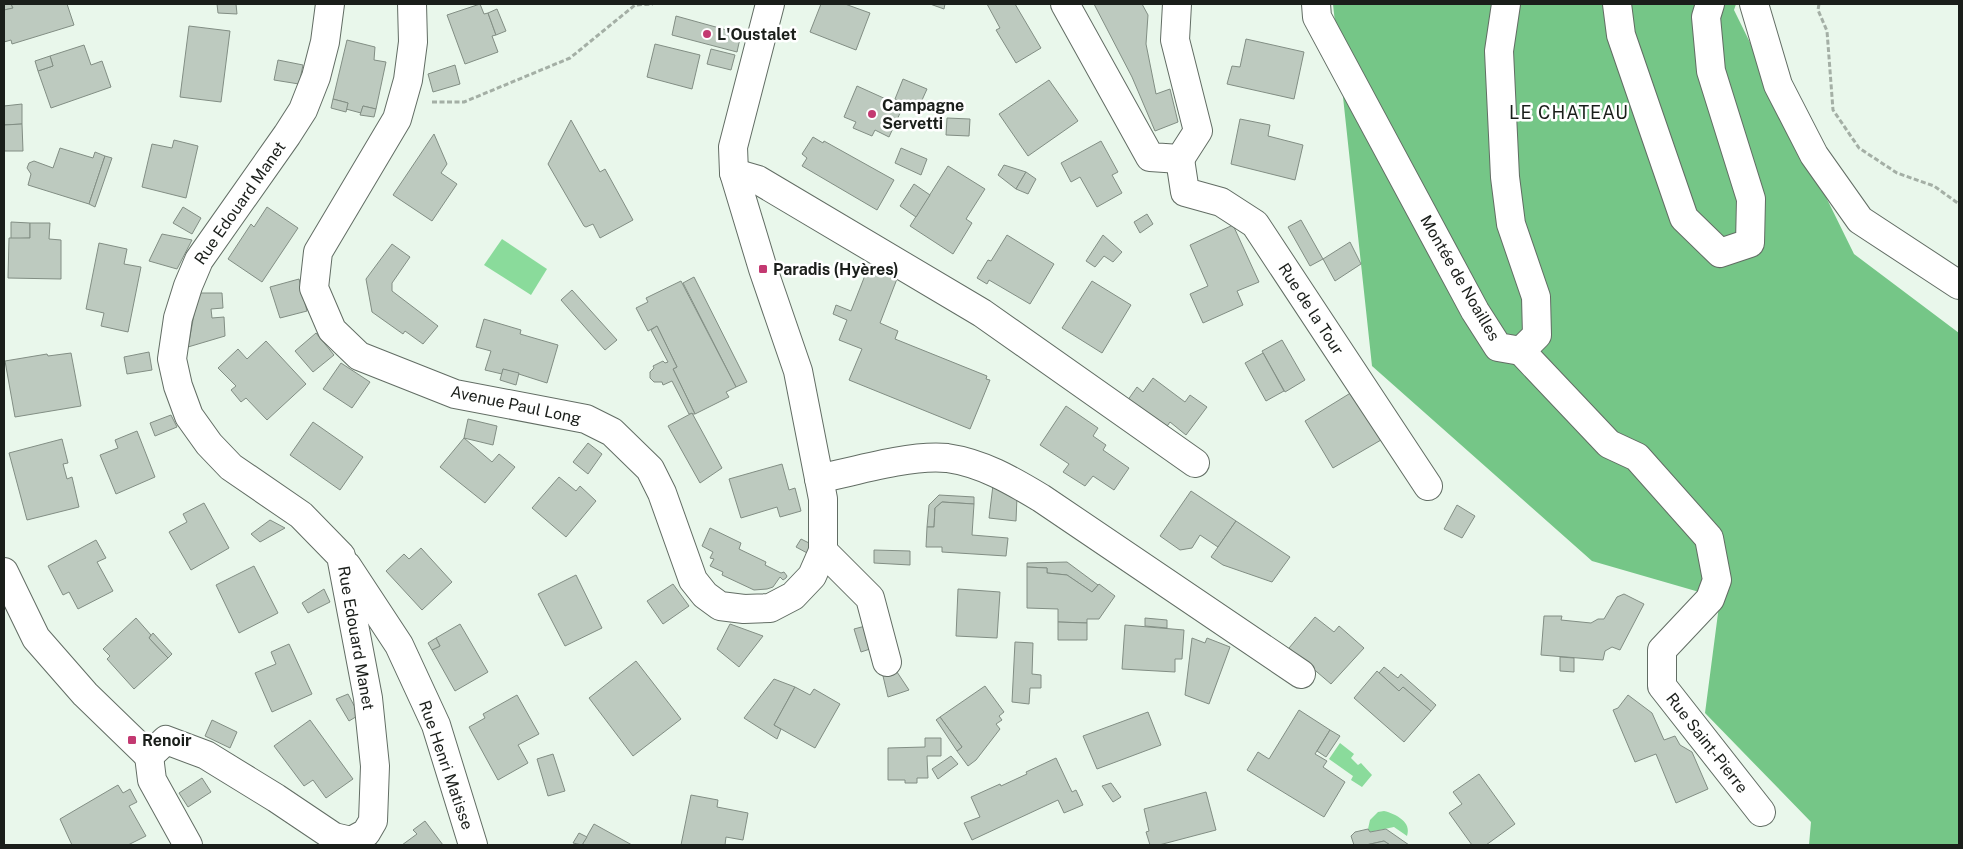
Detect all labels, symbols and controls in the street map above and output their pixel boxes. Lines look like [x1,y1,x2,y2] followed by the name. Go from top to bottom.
[717,25,797,44] place label: L'Oustalet
[701,28,713,40] marker: L'Oustalet
[882,96,964,133] place label: Campagne Servetti
[1509,102,1629,123] district label: LE CHATEAU
[866,108,878,120] marker: Campagne Servetti
[190,138,290,268] street label: Rue Edouard Manet
[1416,212,1504,344] street label: Montée de Noailles
[773,260,899,279] place label: Paradis (Hyères)
[1274,260,1348,358] street label: Rue de la Tour
[757,263,769,275] marker: Paradis (Hyères)
[449,382,583,428] street label: Avenue Paul Long
[334,564,378,712] street label: Rue Edouard Manet
[1662,689,1752,797] street label: Rue Saint-Pierre
[415,698,477,832] street label: Rue Henri Matisse
[142,731,192,750] place label: Renoir
[126,734,138,746] marker: Renoir

